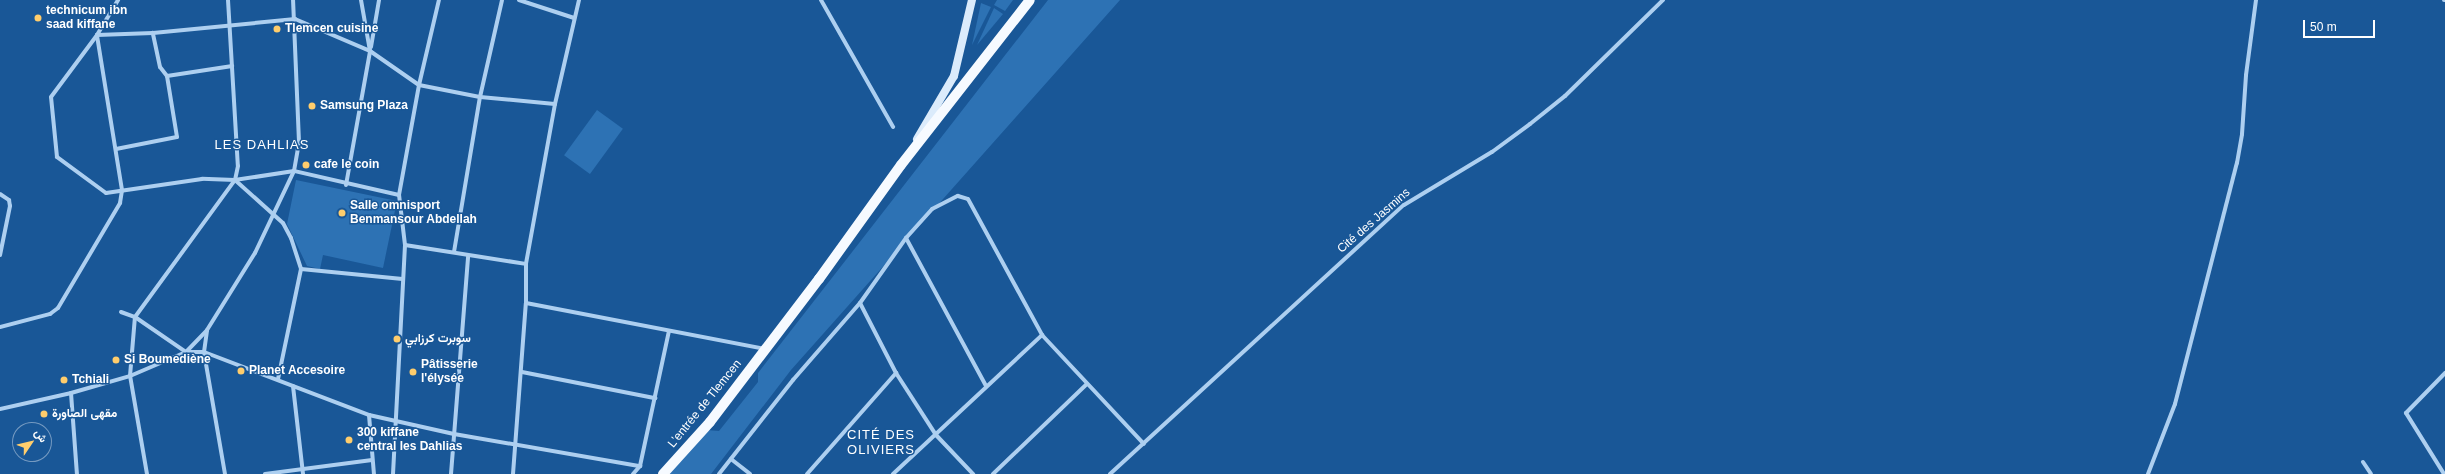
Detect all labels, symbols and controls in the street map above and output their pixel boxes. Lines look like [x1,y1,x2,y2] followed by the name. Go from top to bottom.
[46,4,127,32] place label: technicum ibn saad kiffane
[2305,12,2377,38] scale bar
[33,13,43,23] marker: technicum ibn saad kiffane
[2310,20,2337,34] text: 50 m
[285,22,378,36] place label: Tlemcen cuisine
[272,24,282,34] marker: Tlemcen cuisine
[320,99,408,113] place label: Samsung Plaza
[307,101,317,111] marker: Samsung Plaza
[215,137,309,153] district label: LES DAHLIAS
[314,158,379,172] place label: cafe le coin
[301,160,311,170] marker: cafe le coin
[1335,186,1413,256] street label: Cité des Jasmins
[350,199,477,227] place label: Salle omnisport Benmansour Abdellah
[337,208,347,218] marker: Salle omnisport Benmansour Abdellah
[405,332,471,346] place label: سوبرت كرزابي
[392,334,402,344] marker: سوبرت كرزابي
[124,353,211,367] place label: Si Boumediène
[111,355,121,365] marker: Si Boumediène
[665,357,745,451] street label: L'entrée de Tlemcen
[421,358,478,386] place label: Pâtisserie l'élysée
[249,364,346,378] place label: Planet Accesoire
[236,366,246,376] marker: Planet Accesoire
[408,367,418,377] marker: Pâtisserie l'élysée
[72,373,109,387] place label: Tchiali
[59,375,69,385] marker: Tchiali
[52,407,117,421] place label: مقهى الصاورة
[39,409,49,419] marker: مقهى الصاورة
[12,422,52,462] north arrow
[357,426,462,454] place label: 300 kiffane central les Dahlias
[32,427,50,445] text: ش
[847,428,915,459] district label: CITÉ DES OLIVIERS
[344,435,354,445] marker: 300 kiffane central les Dahlias

